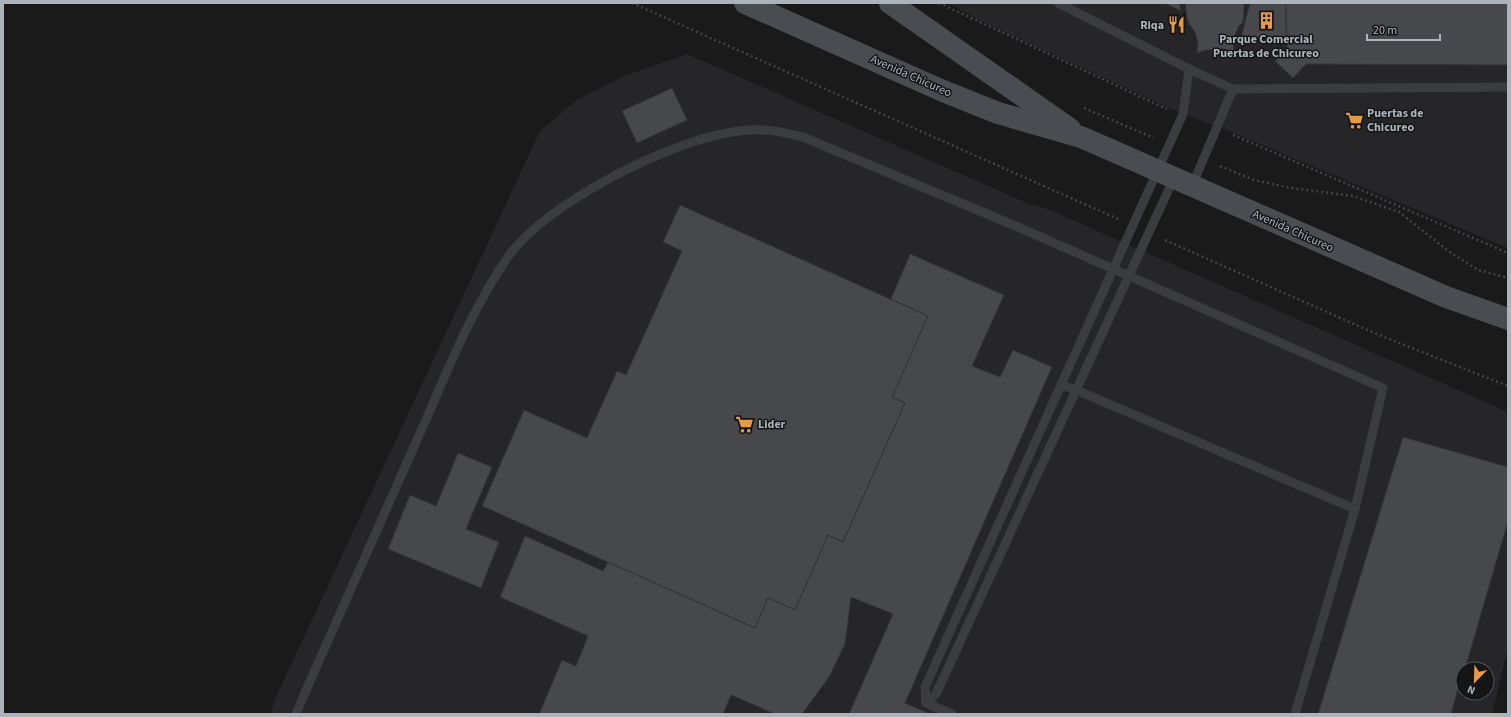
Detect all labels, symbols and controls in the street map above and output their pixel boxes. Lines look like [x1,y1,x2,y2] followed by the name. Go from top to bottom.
[1256,10,1276,30] building icon: Parque Comercial Puertas de Chicureo
[1167,15,1187,35] restaurant icon: Riqa
[1367,16,1440,42] scale bar
[1140,17,1164,34] place label: Riqa
[1373,22,1397,39] text: 20 m
[1213,31,1319,62] place label: Parque Comercial Puertas de Chicureo
[868,50,954,102] street label: Avenida Chicureo
[1367,105,1423,136] place label: Puertas de Chicureo
[1344,110,1364,130] supermarket icon: Puertas de Chicureo
[1250,205,1336,257] street label: Avenida Chicureo
[735,414,755,434] supermarket icon: Lider
[758,416,786,433] place label: Lider
[1455,661,1495,701] north arrow
[1465,681,1478,698] text: N

